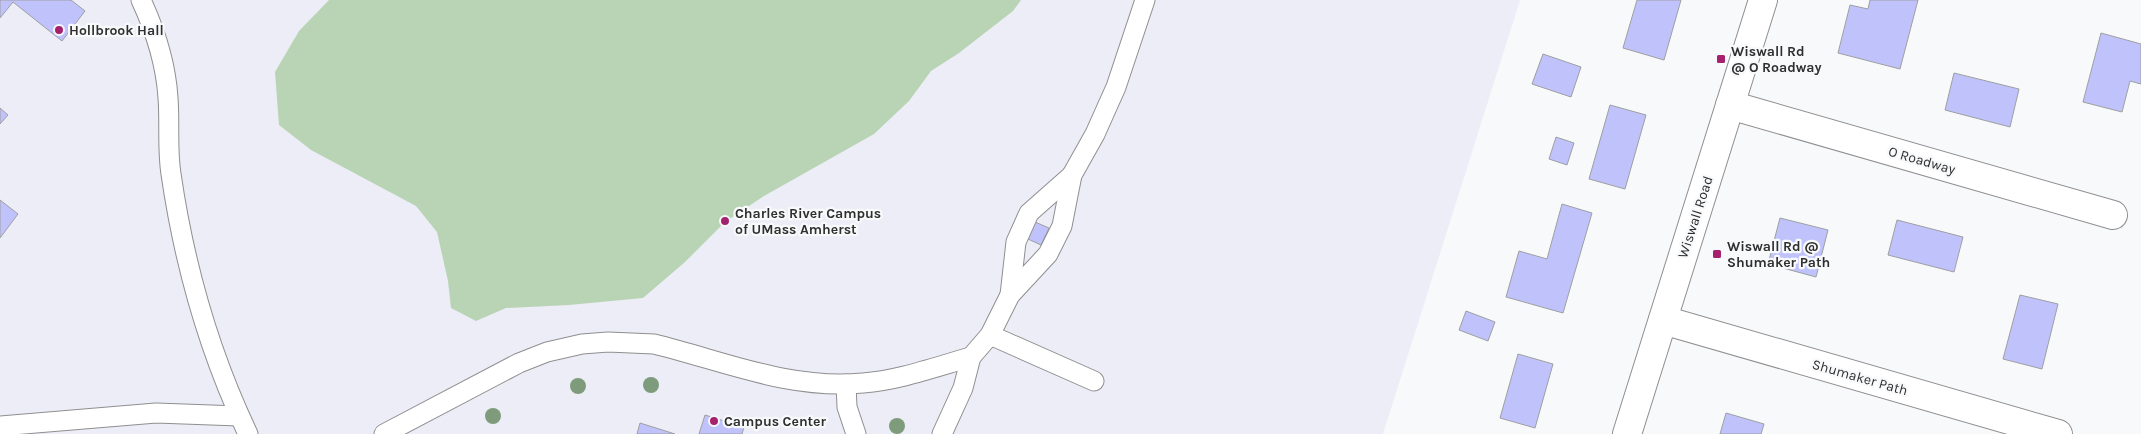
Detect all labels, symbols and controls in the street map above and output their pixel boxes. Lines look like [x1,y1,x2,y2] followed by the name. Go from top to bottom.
[69,22,164,39] place label: Hollbrook Hall
[53,24,65,36] marker: Hollbrook Hall
[1731,43,1822,76] place label: Wiswall Rd @ O Roadway
[1715,53,1727,65] marker: Wiswall Rd @ O Roadway
[1886,143,1958,178] street label: O Roadway
[1674,174,1717,260] street label: Wiswall Road
[735,205,881,238] place label: Charles River Campus of UMass Amherst
[719,215,731,227] marker: Charles River Campus of UMass Amherst
[1727,238,1830,271] place label: Wiswall Rd @ Shumaker Path
[1711,248,1723,260] marker: Wiswall Rd @ Shumaker Path
[1810,356,1910,399] street label: Shumaker Path
[724,413,827,430] place label: Campus Center
[708,415,720,427] marker: Campus Center

